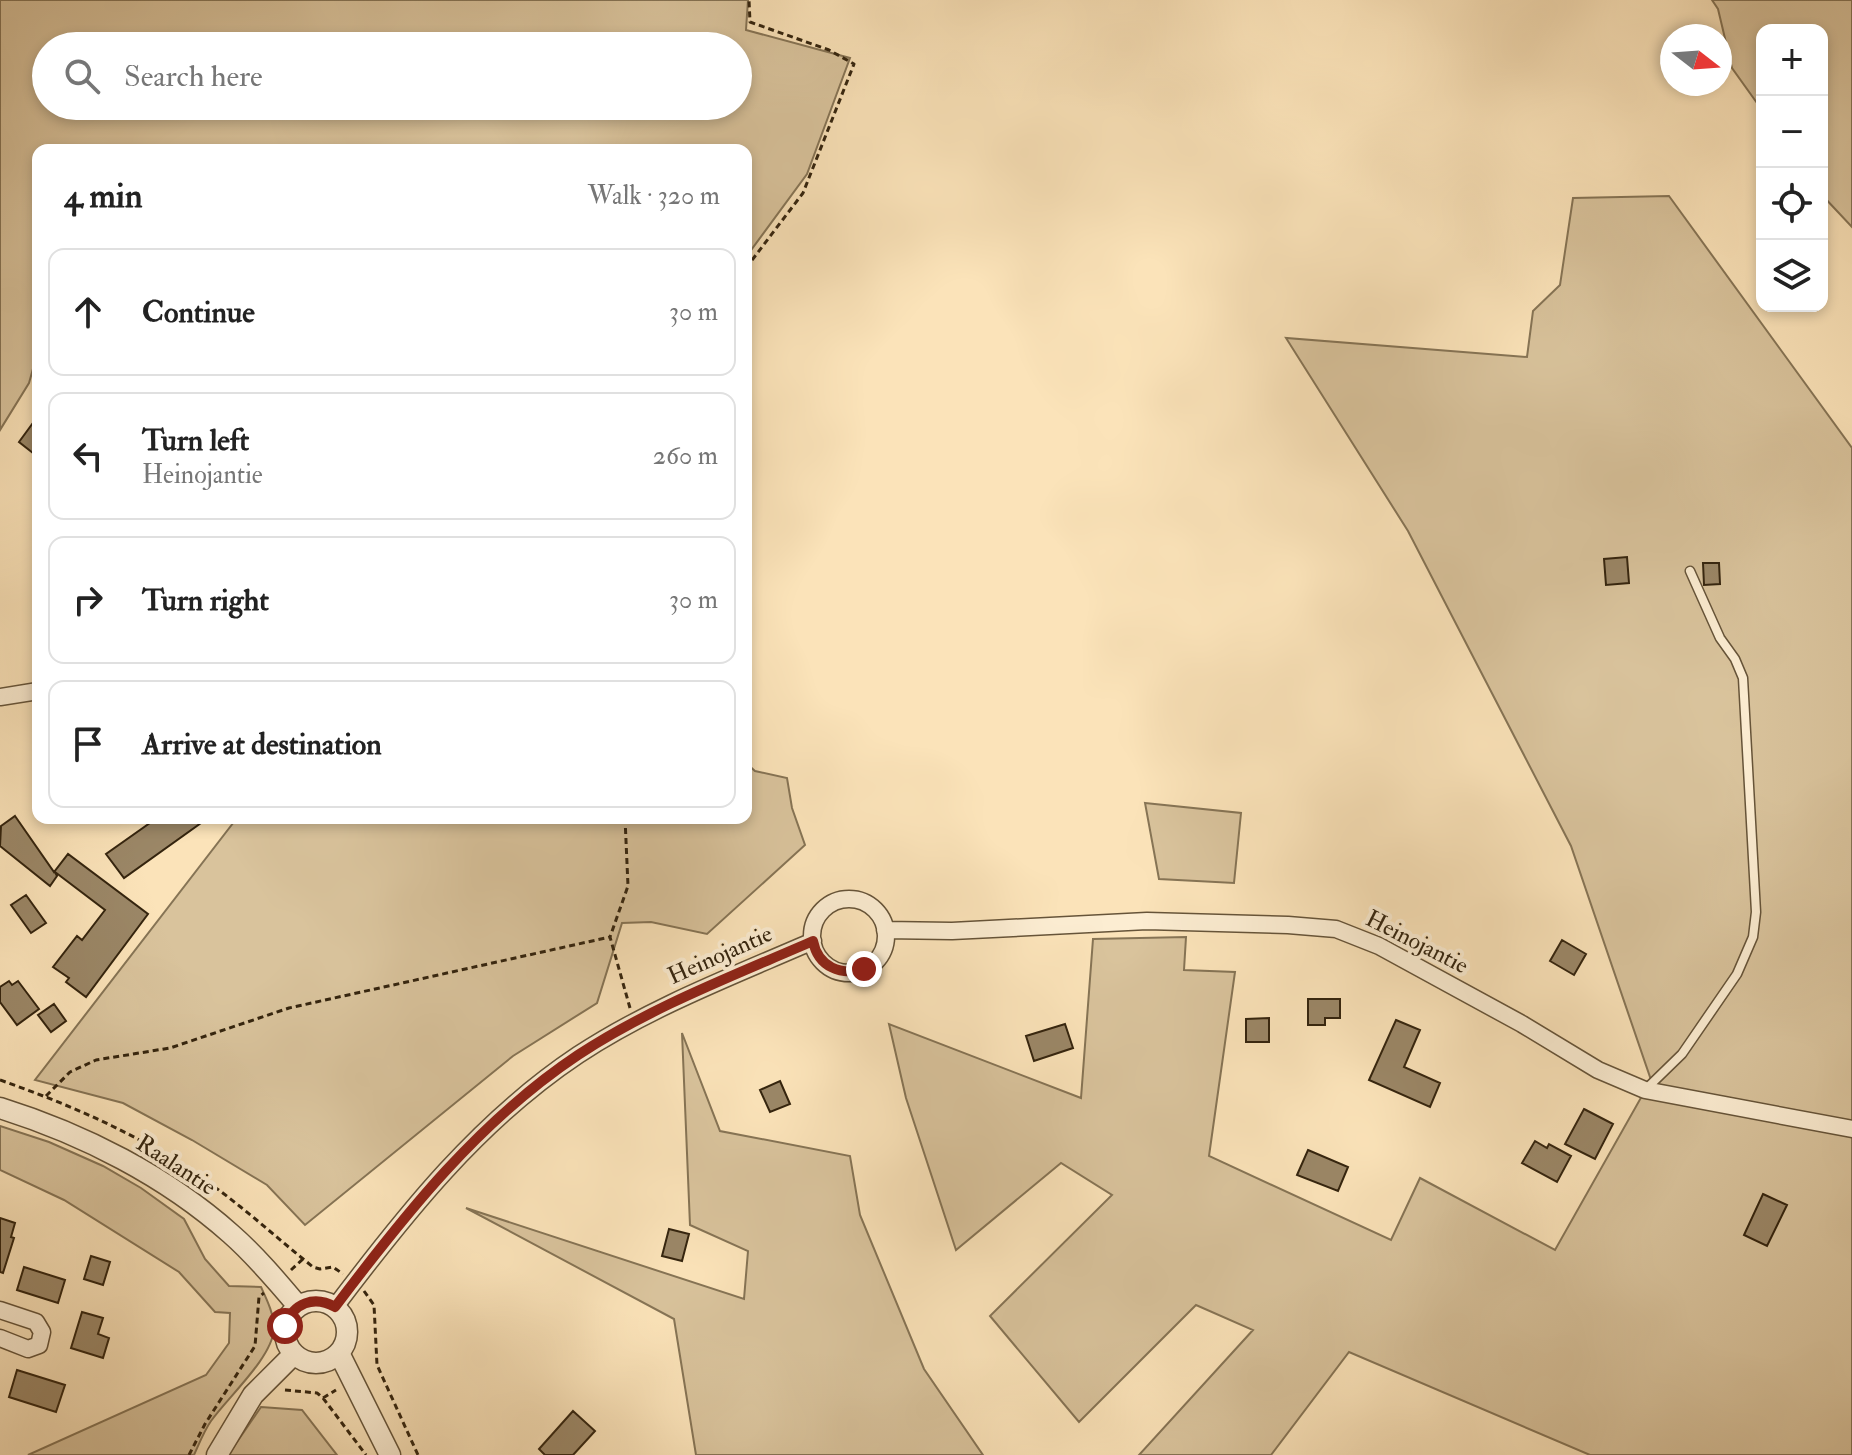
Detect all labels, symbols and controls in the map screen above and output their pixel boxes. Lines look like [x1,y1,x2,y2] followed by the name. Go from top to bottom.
[1660,24,1732,96] north arrow
[1756,24,1828,312] map controls
[1756,24,1828,96] button: +
[32,32,752,120] search box
[60,54,104,98] icon: search
[124,58,263,95] text: Search here
[1756,96,1828,168] button: −
[1756,168,1828,240] button: locate
[64,175,142,218] text: 4 min
[588,180,720,212] text: Walk · 320 m
[1756,240,1828,312] button: layers
[66,290,110,334] icon: ahead
[142,294,255,331] text: Continue
[669,296,718,328] text: 30 m
[142,422,249,459] text: Turn left
[66,434,110,478] icon: left
[653,440,718,472] text: 260 m
[142,459,263,491] text: Heinojantie
[66,578,110,622] icon: right
[142,582,269,619] text: Turn right
[669,584,718,616] text: 30 m
[66,722,110,766] icon: arrive
[142,726,382,763] text: Arrive at destination
[1360,903,1474,981] street label: Heinojantie
[663,918,777,992] street label: Heinojantie
[846,951,882,987] route end
[130,1128,222,1202] street label: Raalantie
[267,1308,303,1344] route start

